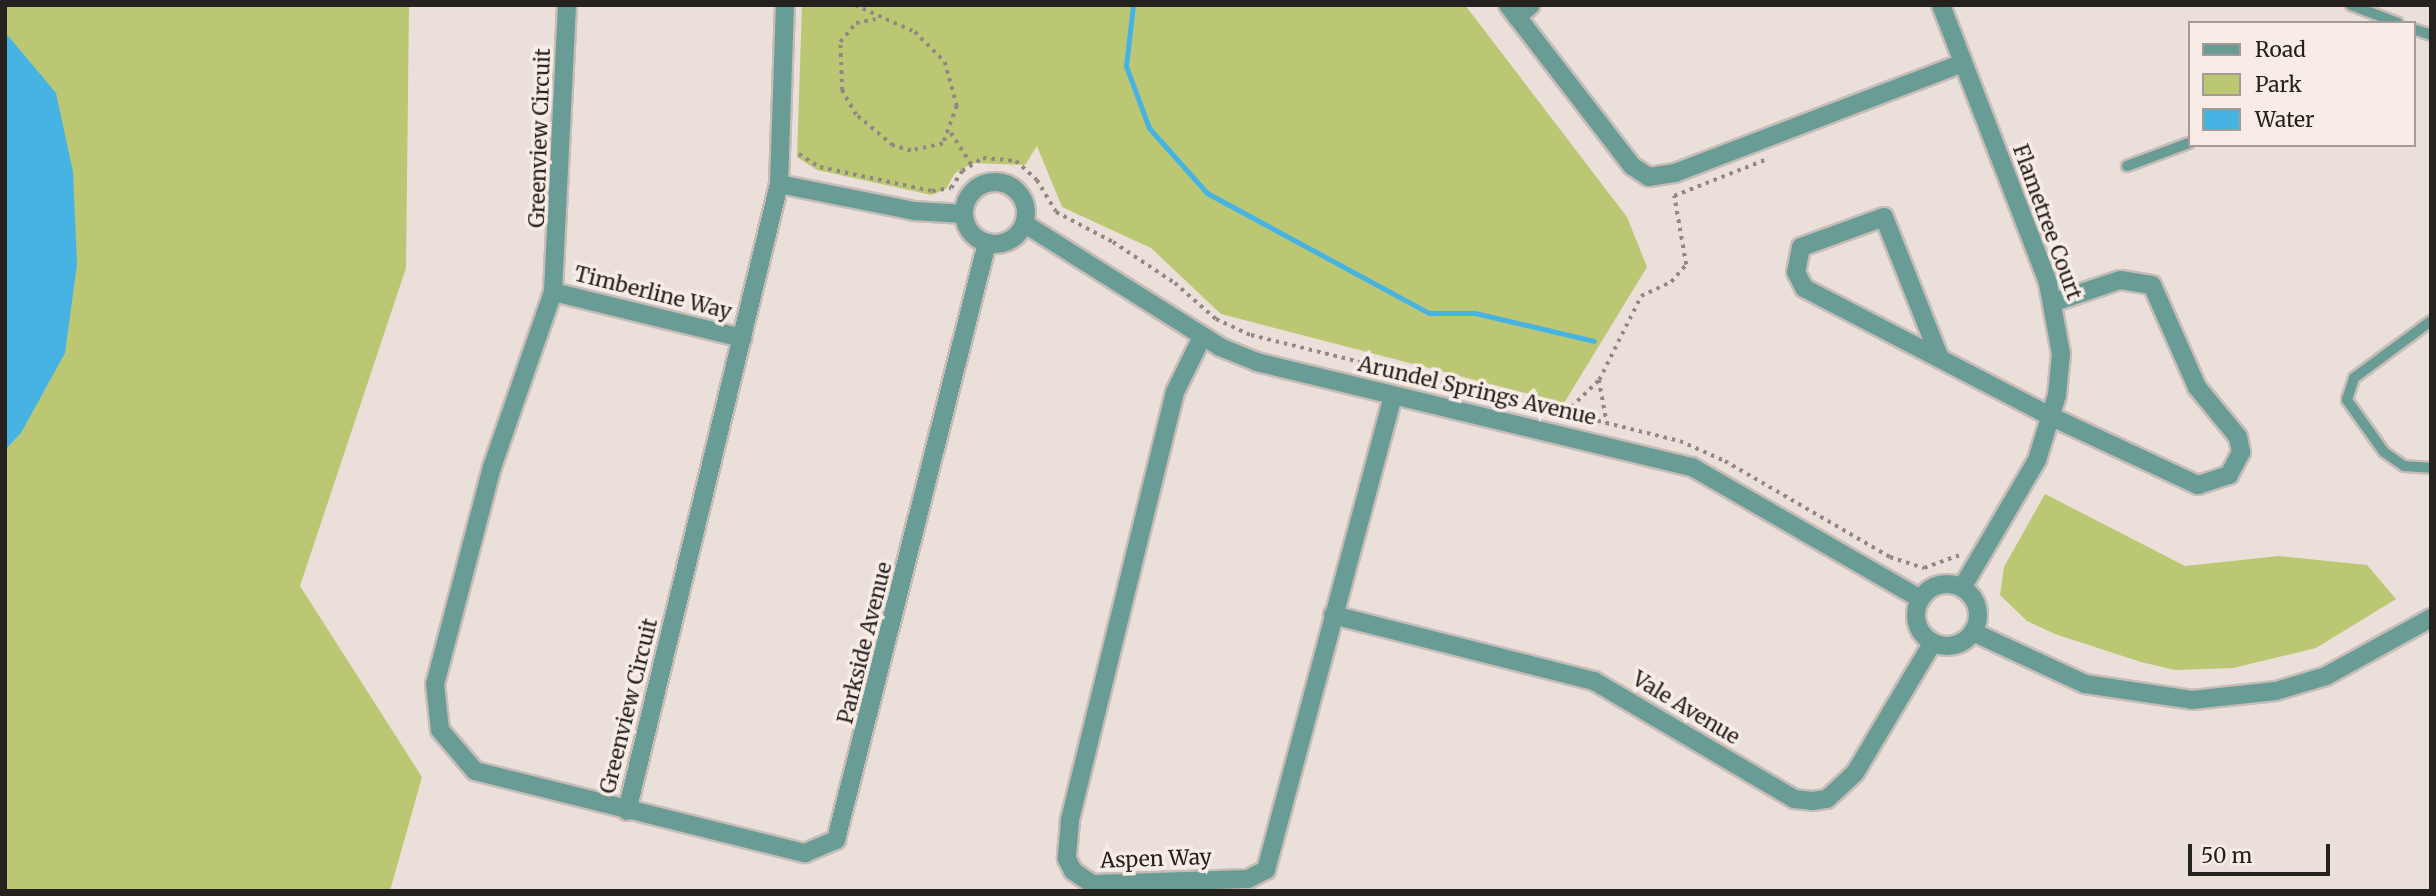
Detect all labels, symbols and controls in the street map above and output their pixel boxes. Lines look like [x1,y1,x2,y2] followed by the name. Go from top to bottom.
[2188,21,2415,147] legend
[2255,36,2306,63] text: Road
[524,48,556,228] street label: Greenview Circuit
[2255,71,2302,98] text: Park
[2255,106,2314,133] text: Water
[2007,141,2087,303] street label: Flametree Court
[572,261,734,325] street label: Timberline Way
[1356,351,1598,431] street label: Arundel Springs Avenue
[833,559,897,727] street label: Parkside Avenue
[595,616,663,796] street label: Greenview Circuit
[1628,666,1744,750] street label: Vale Avenue
[2191,830,2333,874] scale bar
[2201,842,2252,869] text: 50 m
[1100,844,1212,874] street label: Aspen Way

